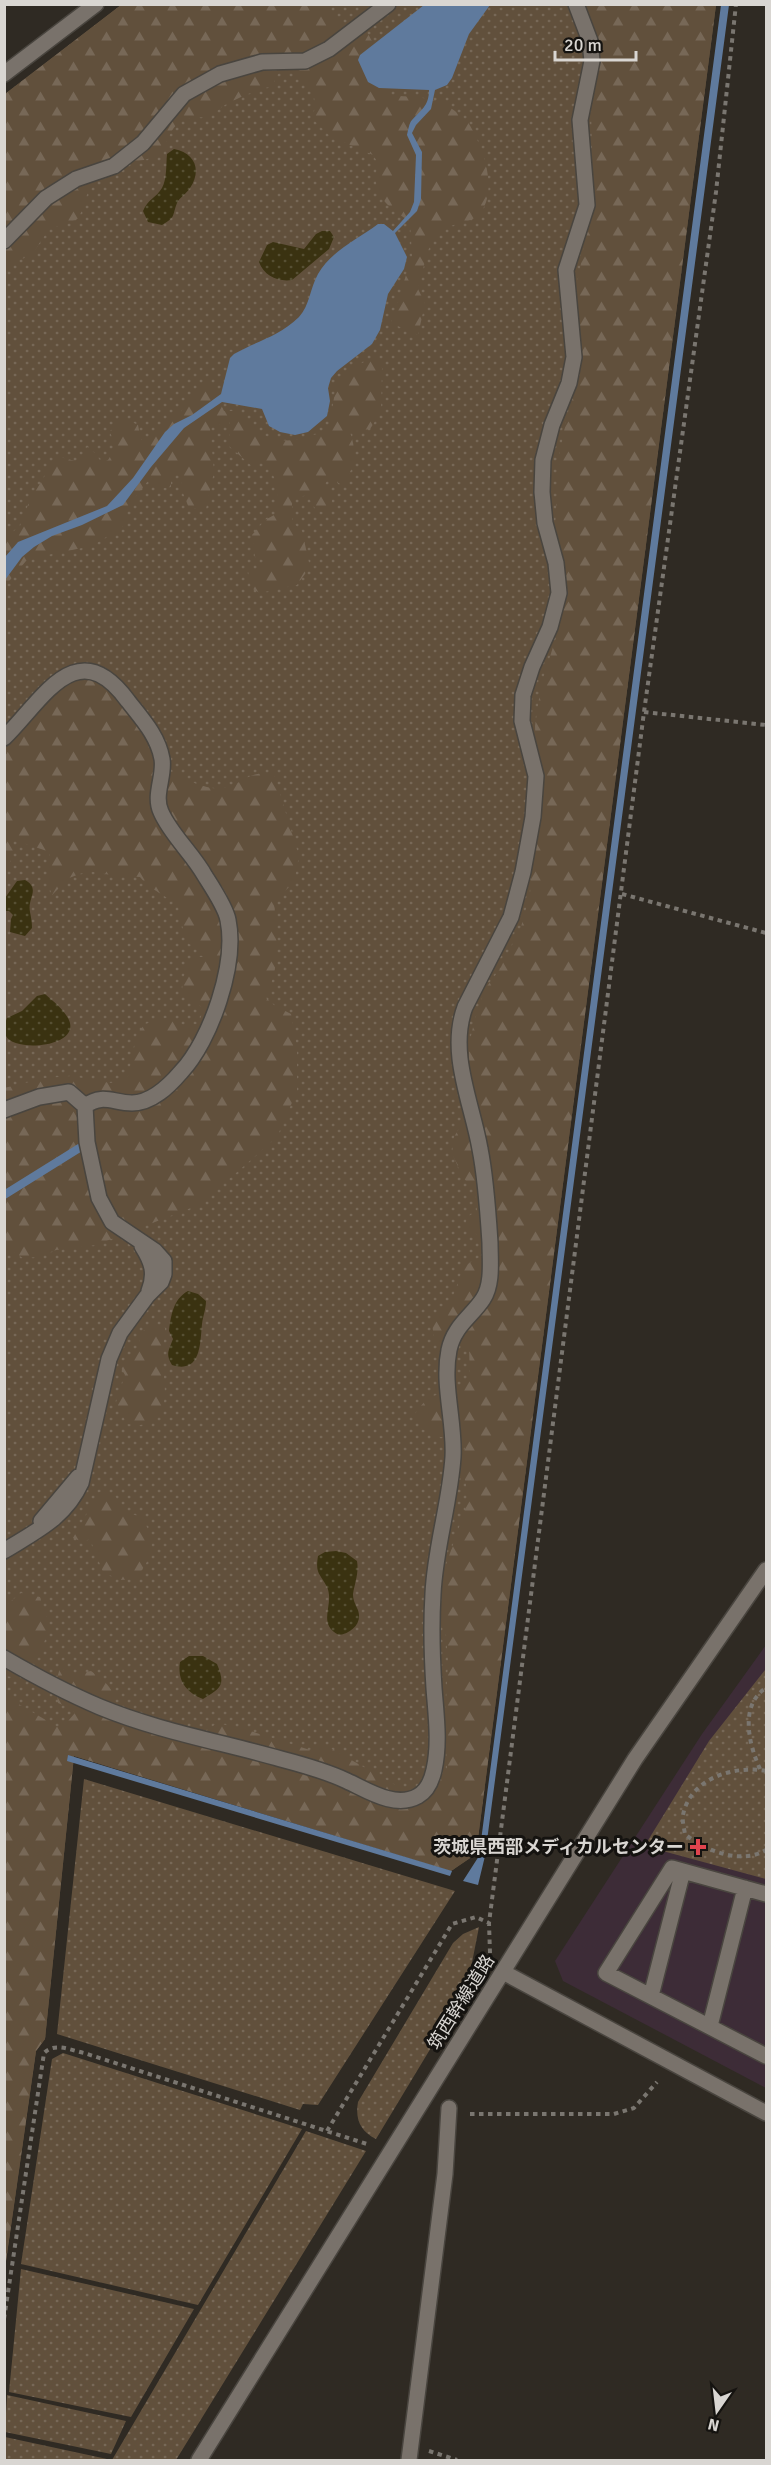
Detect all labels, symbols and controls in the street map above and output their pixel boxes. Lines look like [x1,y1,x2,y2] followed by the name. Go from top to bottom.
[555,24,636,62] scale bar
[564,34,602,56] text: 20 m
[433,1836,684,1858] place label: 茨城県西部メディカルセンター
[689,1838,707,1856] marker: 茨城県西部メディカルセンター
[423,1950,499,2054] street label: 筑西幹線道路
[687,2381,747,2441] north arrow
[706,2414,721,2436] text: N

